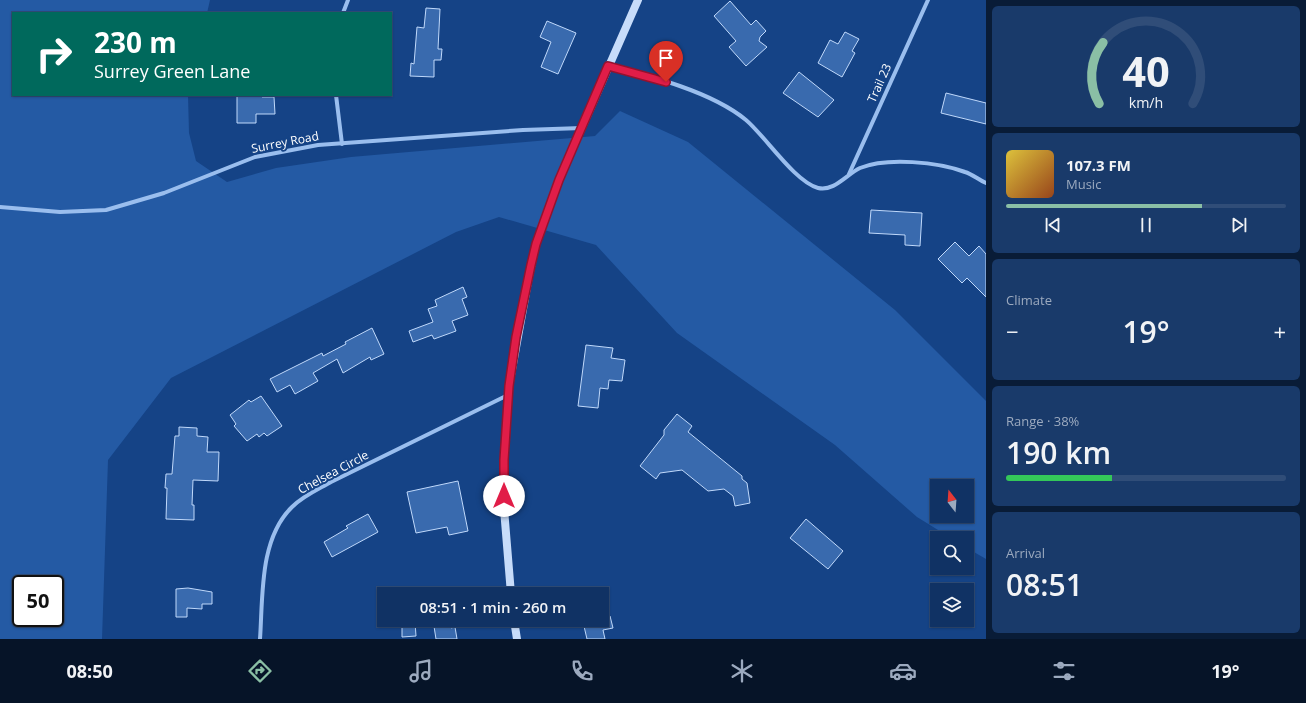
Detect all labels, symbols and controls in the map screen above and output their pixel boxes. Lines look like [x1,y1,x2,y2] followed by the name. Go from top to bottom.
[94,23,177,61] text: 230 m
[28,28,80,80] icon: right
[649,41,683,82] pin
[1122,43,1170,99] text: 40
[655,47,677,69] icon: arrive
[94,59,250,83] text: Surrey Green Lane
[863,61,895,105] street label: Trail 23
[1129,93,1163,112] text: km/h
[250,127,320,157] street label: Surrey Road
[1066,155,1131,175] text: 107.3 FM
[1066,175,1101,193] text: Music
[1042,214,1064,236] icon: previous
[1135,214,1157,236] icon: pause
[1228,214,1250,236] icon: next
[1006,291,1052,309] text: Climate
[1122,311,1170,352] text: 19°
[1006,316,1019,346] text: −
[1273,316,1286,346] text: +
[1006,412,1079,430] text: Range · 38%
[1006,432,1111,473] text: 190 km
[295,446,372,498] street label: Chelsea Circle
[483,475,525,517] position arrow
[930,479,974,523] north arrow
[930,479,974,627] map controls
[930,531,974,575] button: search
[1006,544,1045,562] text: Arrival
[1006,564,1083,605] text: 08:51
[12,575,64,627] speed limit sign: 50
[930,583,974,627] button: layers
[420,597,566,617] text: 08:51 · 1 min · 260 m
[246,657,274,685] icon: directions
[407,657,435,685] icon: music
[568,657,596,685] icon: phone
[728,657,756,685] icon: climate
[889,657,917,685] icon: car
[1050,657,1078,685] icon: filters
[66,659,113,683] text: 08:50
[1211,659,1240,683] text: 19°

